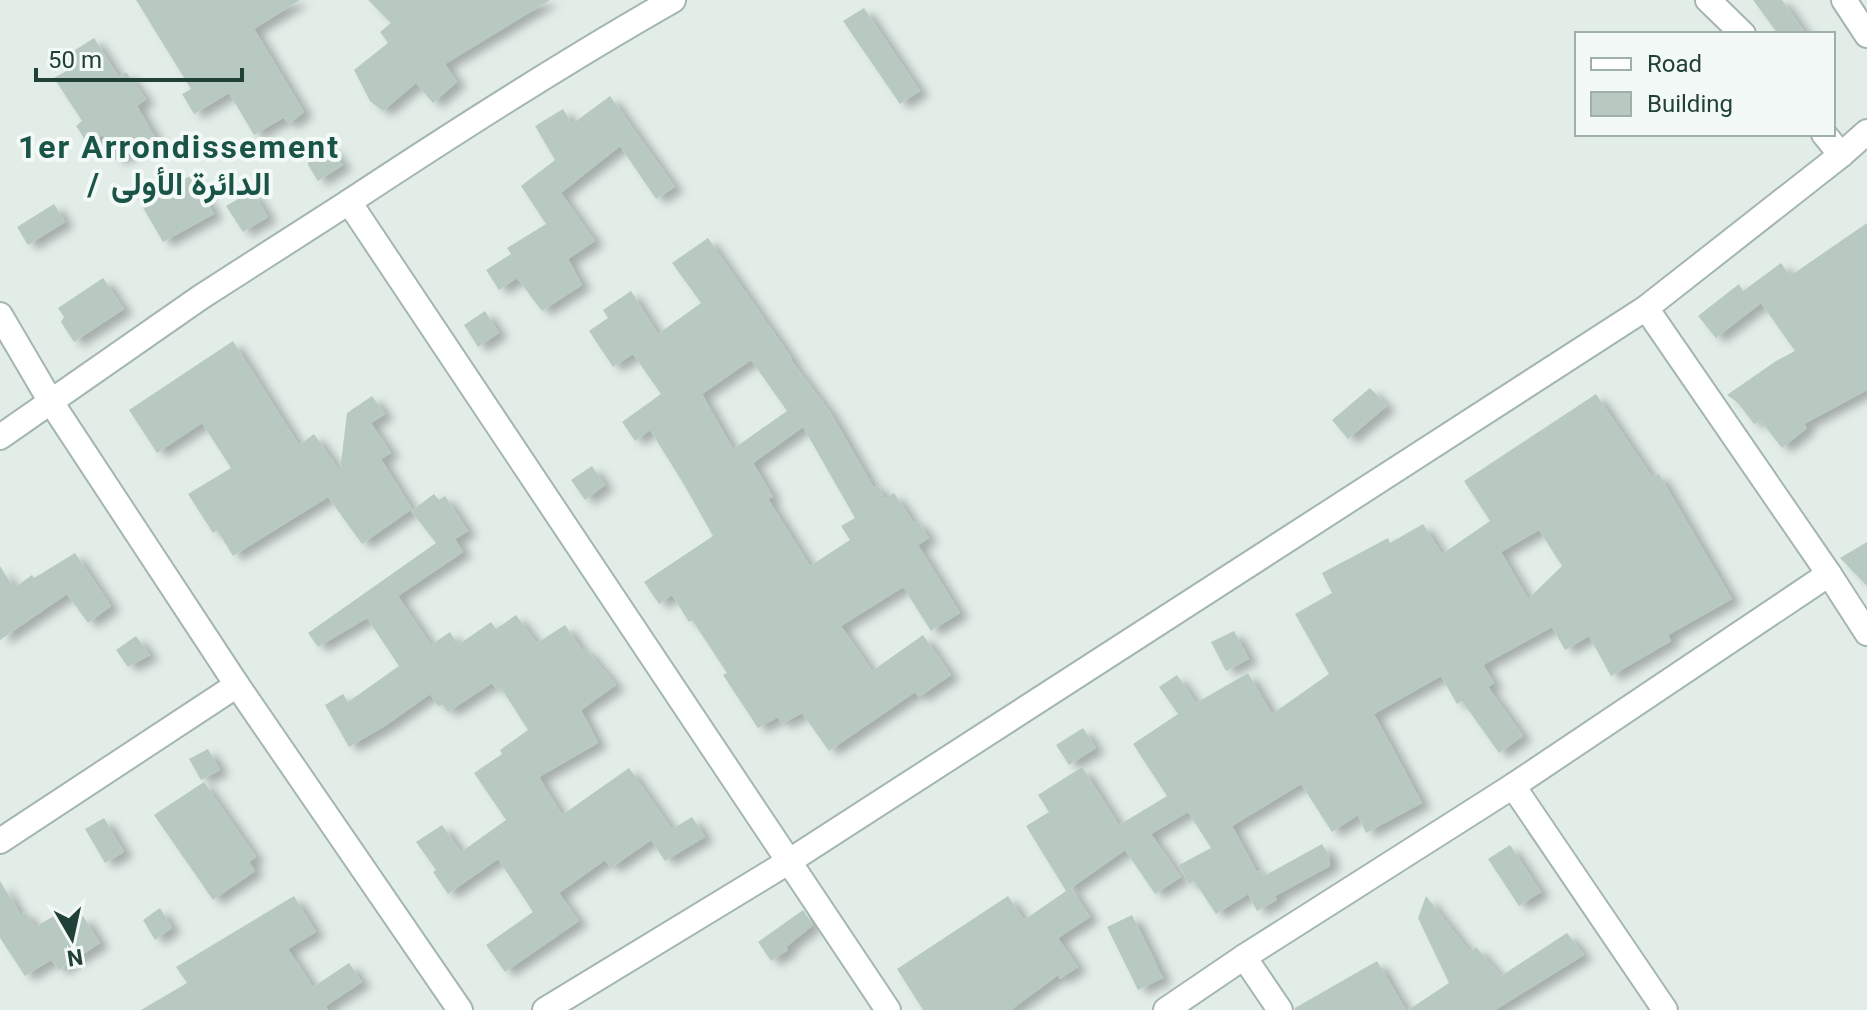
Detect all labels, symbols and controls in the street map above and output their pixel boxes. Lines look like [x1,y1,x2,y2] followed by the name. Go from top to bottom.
[36,32,242,82] scale bar
[1575,32,1835,136] legend
[48,46,102,74] text: 50 m
[1647,50,1702,78] text: Road
[1647,90,1733,118] text: Building
[18,128,340,204] district label: 1er Arrondissement / الدائرة الأولى
[32,898,112,978] north arrow
[65,944,85,971] text: N

